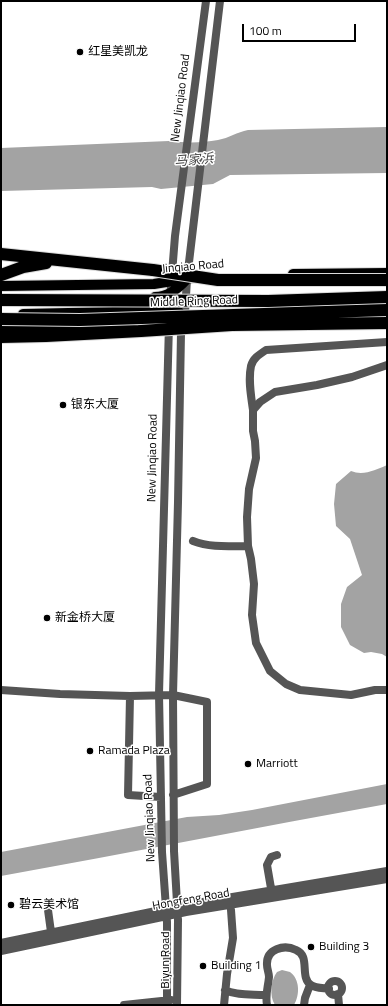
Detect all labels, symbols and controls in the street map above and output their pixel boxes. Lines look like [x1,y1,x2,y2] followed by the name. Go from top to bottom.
[244,16,358,42] scale bar
[249,21,282,40] text: 100 m
[88,45,148,59] place label: 红星美凯龙
[75,47,85,57] marker: 红星美凯龙
[168,53,194,143] street label: New Jinqiao Road
[174,152,214,170] water label: 马家浜
[161,257,225,277] street label: Jinqiao Road
[150,293,238,311] street label: Middle Ring Road
[71,398,119,412] place label: 银东大厦
[58,400,68,410] marker: 银东大厦
[145,414,161,502] street label: New Jinqiao Road
[55,611,115,625] place label: 新金桥大厦
[42,613,52,623] marker: 新金桥大厦
[98,744,170,758] place label: Ramada Plaza
[85,746,95,756] marker: Ramada Plaza
[256,757,298,771] place label: Marriott
[243,759,253,769] marker: Marriott
[141,774,159,862] street label: New Jinqiao Road
[151,886,231,914] street label: Hongfeng Road
[19,898,79,912] place label: 碧云美术馆
[6,900,16,910] marker: 碧云美术馆
[159,931,173,989] street label: Biyun Road
[319,940,369,954] place label: Building 3
[306,942,316,952] marker: Building 3
[211,959,261,973] place label: Building 1
[198,961,208,971] marker: Building 1

